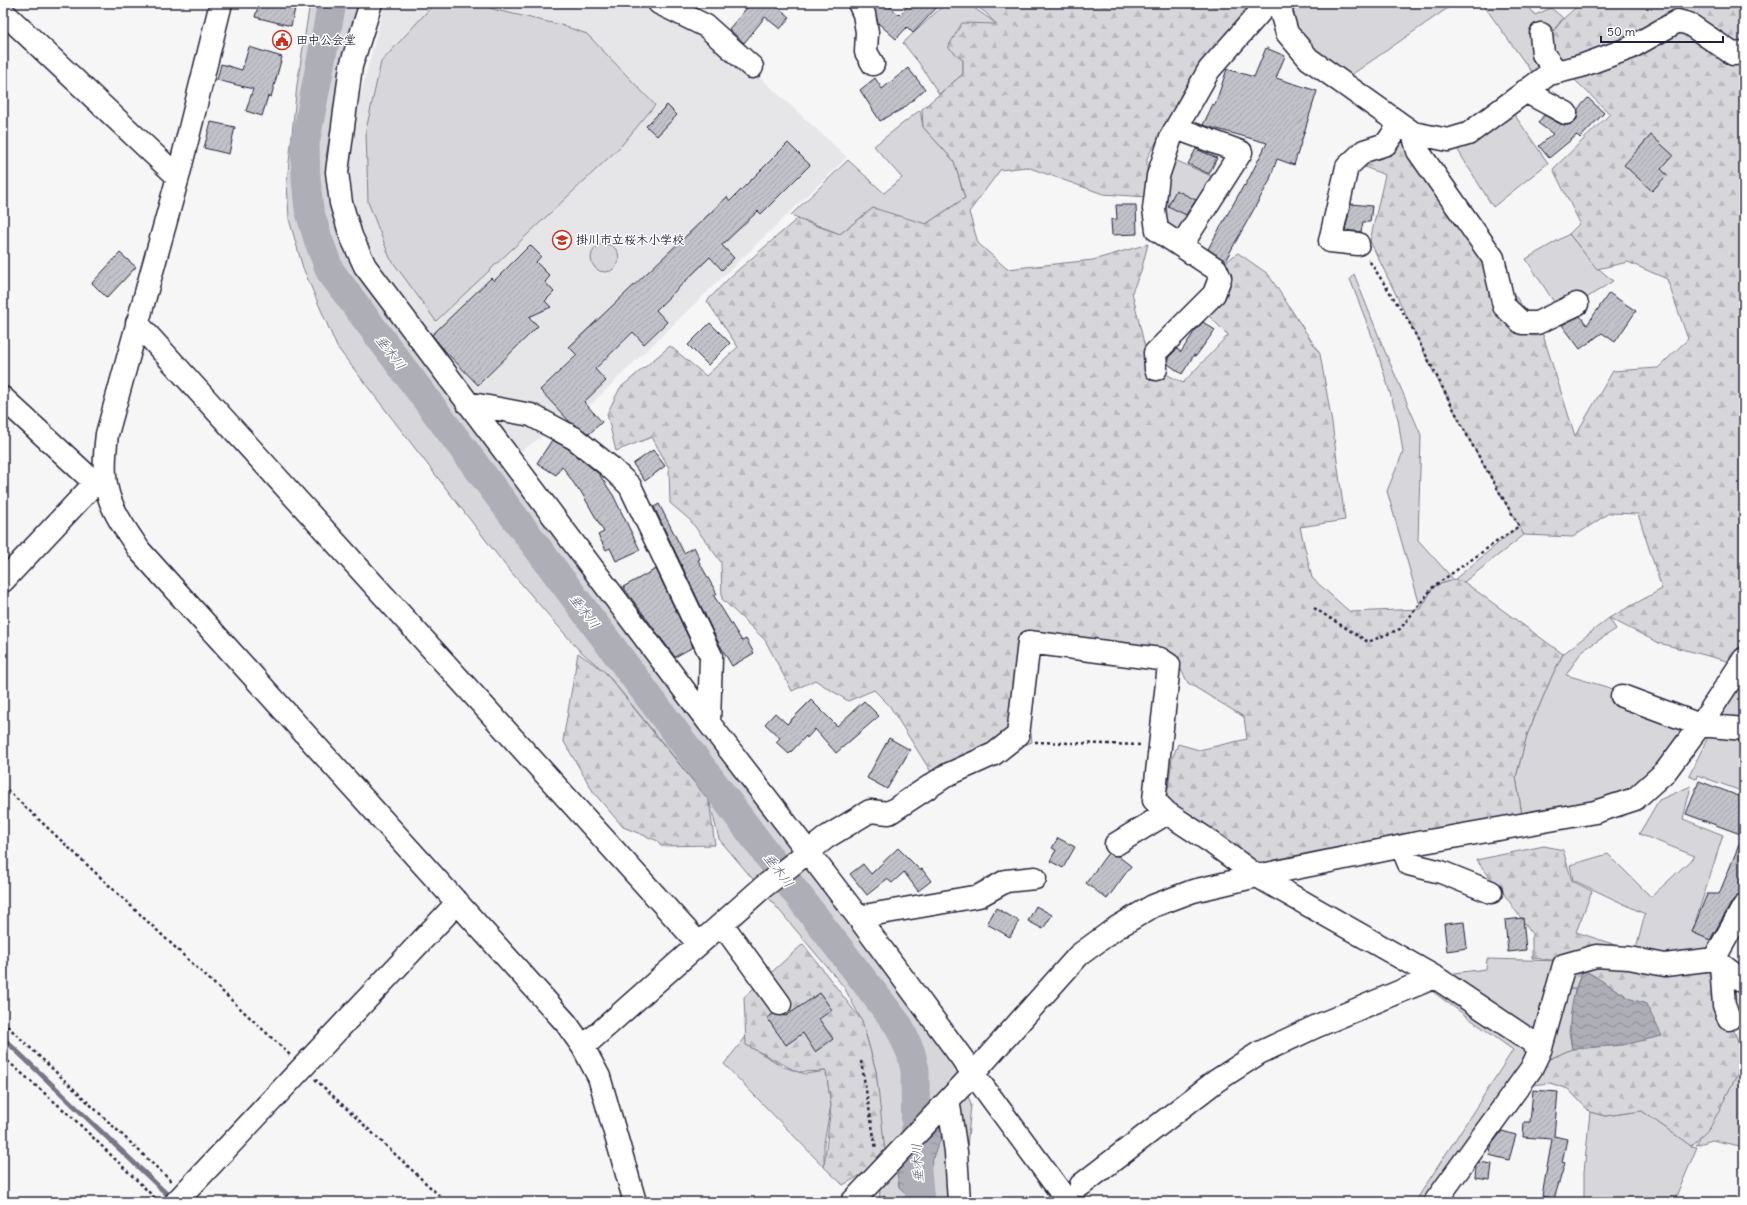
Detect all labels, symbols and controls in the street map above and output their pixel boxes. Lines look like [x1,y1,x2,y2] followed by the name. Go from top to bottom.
[1601,18,1723,44] scale bar
[1607,24,1636,39] text: 50 m
[271,29,293,51] public building icon: 田中公会堂
[296,32,356,47] place label: 田中公会堂
[551,229,573,251] school or university icon: 掛川市立桜木小学校
[576,232,684,247] place label: 掛川市立桜木小学校
[372,332,409,373] water label: 垂木川
[566,591,603,632] water label: 垂木川
[760,850,797,891] water label: 垂木川
[908,1143,927,1183] water label: 垂木川

